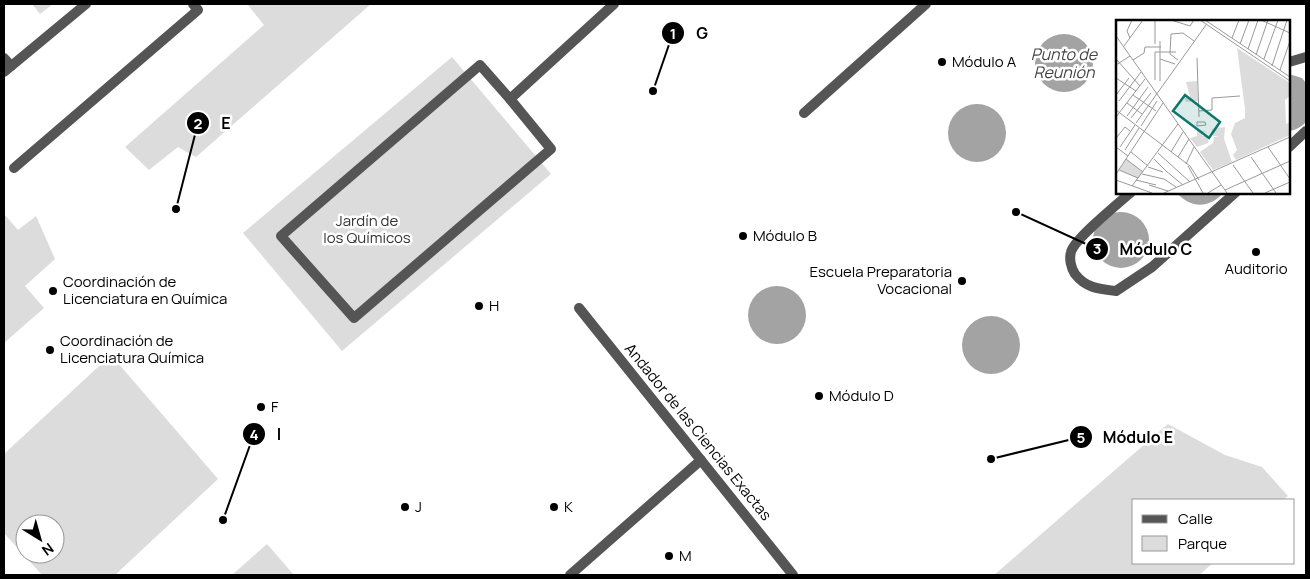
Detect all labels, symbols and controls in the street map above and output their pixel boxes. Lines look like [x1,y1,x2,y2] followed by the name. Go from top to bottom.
[661,18,718,49] callout: G
[1116,20,1290,194] inset map
[696,22,708,44] text: G
[670,23,676,44] text: 1
[1031,43,1099,83] water label: Punto de Reunión
[952,51,1017,72] place label: Módulo A
[936,56,948,68] marker: Módulo A
[186,108,240,139] callout: E
[221,112,231,134] text: E
[194,113,203,134] text: 2
[323,210,411,248] park label: Jardín de los Químicos
[753,225,817,246] place label: Módulo B
[737,230,749,242] marker: Módulo B
[1085,234,1202,265] callout: Módulo C
[1093,238,1101,259] text: 3
[1120,238,1193,260] text: Módulo C
[1250,246,1262,258] marker: Auditorio
[1224,258,1288,279] place label: Auditorio
[809,261,952,299] place label: Escuela Preparatoria Vocacional
[63,271,227,309] place label: Coordinación de Licenciatura en Química
[956,275,968,287] marker: Escuela Preparatoria Vocacional
[47,285,59,297] marker: Coordinación de Licenciatura en Química
[489,295,499,316] place label: H
[473,300,485,312] marker: H
[60,330,204,368] place label: Coordinación de Licenciatura Química
[620,339,777,525] street label: Andador de las Ciencias Exactas
[44,344,56,356] marker: Coordinación de Licenciatura Química
[829,385,894,406] place label: Módulo D
[813,390,825,402] marker: Módulo D
[271,396,279,417] place label: F
[255,401,267,413] marker: F
[242,419,291,450] callout: I
[1068,422,1183,453] callout: Módulo E
[277,423,281,445] text: I
[249,424,259,445] text: 4
[1103,426,1173,448] text: Módulo E
[1077,427,1086,448] text: 5
[415,496,422,517] place label: J
[564,496,573,517] place label: K
[1132,499,1295,564] legend
[399,501,411,513] marker: J
[548,501,560,513] marker: K
[1178,508,1213,529] text: Calle
[15,514,65,564] north arrow
[1178,533,1227,554] text: Parque
[38,539,58,560] text: N
[679,545,692,566] place label: M
[663,550,675,562] marker: M

